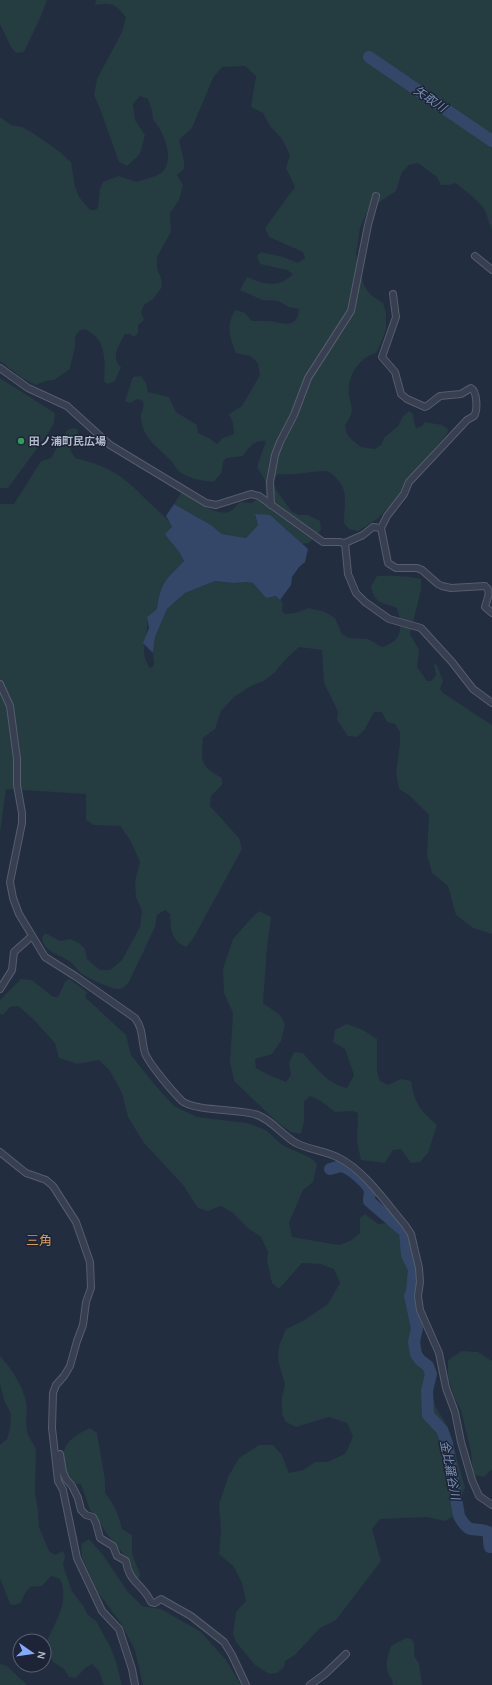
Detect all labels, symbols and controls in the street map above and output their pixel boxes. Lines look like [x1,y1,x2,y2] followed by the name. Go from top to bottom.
[411,83,450,116] water label: 矢取川
[29,435,106,448] place label: 田ノ浦町民広場
[16,436,26,446] marker: 田ノ浦町民広場
[26,1233,52,1248] district label: 三角
[437,1439,463,1503] water label: 金比羅谷川
[12,1633,52,1673] north arrow
[34,1650,48,1660] text: N

